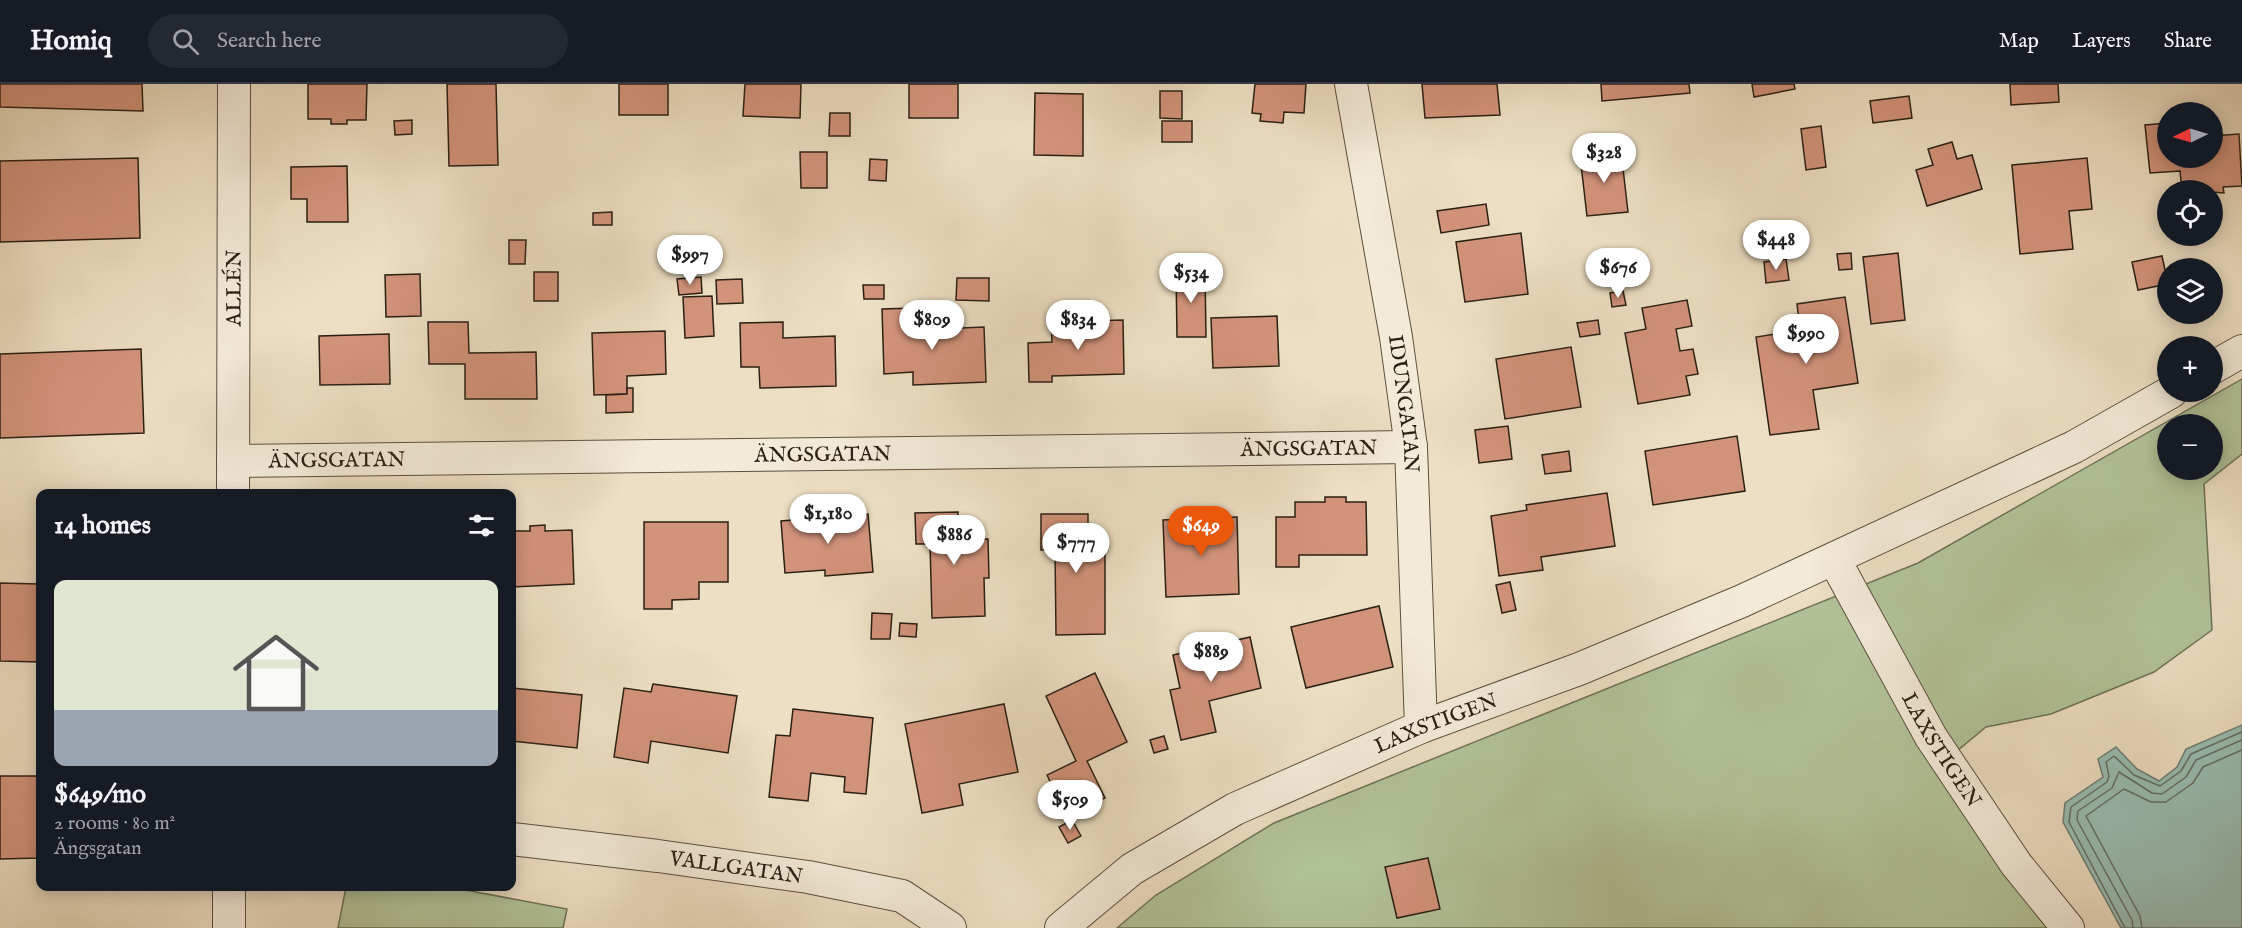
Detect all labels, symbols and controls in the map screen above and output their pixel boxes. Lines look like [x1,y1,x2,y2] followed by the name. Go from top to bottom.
[148,14,568,68] search box
[30,24,112,59] text: Homiq
[169,25,202,58] icon: search
[217,27,322,55] text: Search here
[1999,28,2039,55] text: Map
[2072,28,2131,55] text: Layers
[2164,28,2212,55] text: Share
[2157,102,2223,168] north arrow
[2157,102,2223,480] map controls
[1568,133,1640,184] pin: $328
[1586,140,1622,165] text: $328
[2157,180,2223,246] button: locate
[1740,220,1812,271] pin: $448
[1757,227,1795,252] text: $448
[654,235,726,286] pin: $997
[671,242,709,267] text: $997
[1582,248,1654,299] pin: $676
[221,250,249,327] street label: ALLÉN
[1155,253,1227,304] pin: $534
[1599,255,1637,280] text: $676
[2157,258,2223,324] button: layers
[1173,260,1209,285] text: $534
[896,300,968,351] pin: $809
[1042,300,1114,351] pin: $834
[913,307,951,332] text: $809
[1060,307,1096,332] text: $834
[1770,314,1842,365] pin: $990
[1787,321,1825,346] text: $990
[1381,333,1424,473] street label: IDUNGATAN
[2157,336,2223,402] button: +
[2157,414,2223,480] button: −
[1239,435,1378,464] street label: ÄNGSGATAN
[753,441,892,470] street label: ÄNGSGATAN
[267,447,406,476] street label: ÄNGSGATAN
[779,494,877,545] pin: $1,180
[804,501,852,526] text: $1,180
[1165,506,1237,557] pin: $649
[54,509,151,542] text: 14 homes
[465,509,498,542] icon: filters
[1182,513,1220,538] text: $649
[918,515,990,566] pin: $886
[936,522,972,547] text: $886
[1040,523,1112,574] pin: $777
[1056,530,1096,555] text: $777
[222,619,330,727] icon: home
[1175,632,1247,683] pin: $889
[1193,639,1229,664] text: $889
[1370,688,1502,761] street label: LAXSTIGEN
[1894,688,1986,813] street label: LAXSTIGEN
[54,778,146,811] text: $649/mo
[1034,780,1106,831] pin: $509
[1052,787,1088,812] text: $509
[54,811,175,836] text: 2 rooms · 80 m²
[54,836,142,861] text: Ängsgatan
[667,846,804,891] street label: VALLGATAN

